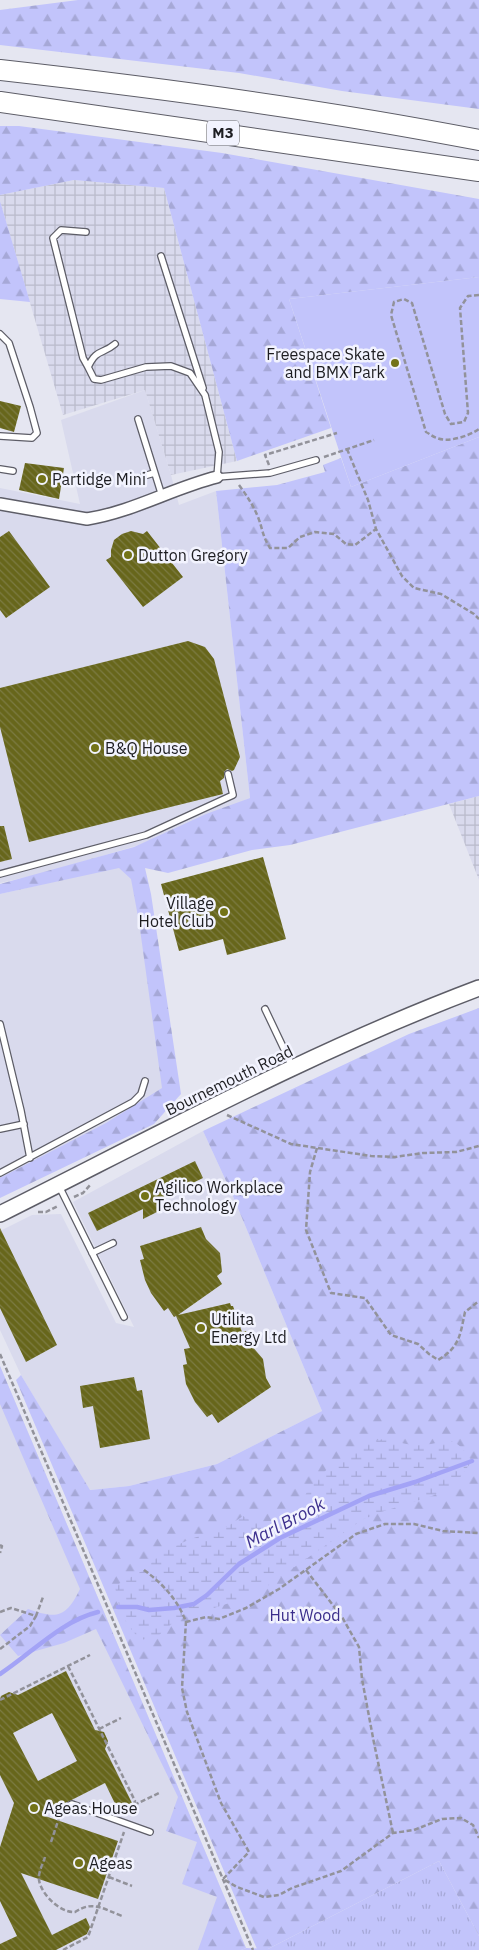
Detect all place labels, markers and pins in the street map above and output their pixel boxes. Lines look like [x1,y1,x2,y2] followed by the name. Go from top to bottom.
[266,344,386,382] place label: Freespace Skate and BMX Park
[389,357,401,369] marker: Freespace Skate and BMX Park
[52,469,146,489] place label: Partidge Mini
[36,473,48,485] marker: Partidge Mini
[138,545,248,565] place label: Dutton Gregory
[122,549,134,561] marker: Dutton Gregory
[105,738,188,758] place label: B&Q House
[89,742,101,754] marker: B&Q House
[139,893,214,931] place label: Village Hotel Club
[218,906,230,918] marker: Village Hotel Club
[155,1177,283,1215] place label: Agilico Workplace Technology
[139,1190,151,1202] marker: Agilico Workplace Technology
[211,1309,287,1347] place label: Utilita Energy Ltd
[195,1322,207,1334] marker: Utilita Energy Ltd
[44,1798,138,1818] place label: Ageas House
[28,1802,40,1814] marker: Ageas House
[89,1853,133,1873] place label: Ageas
[73,1857,85,1869] marker: Ageas

